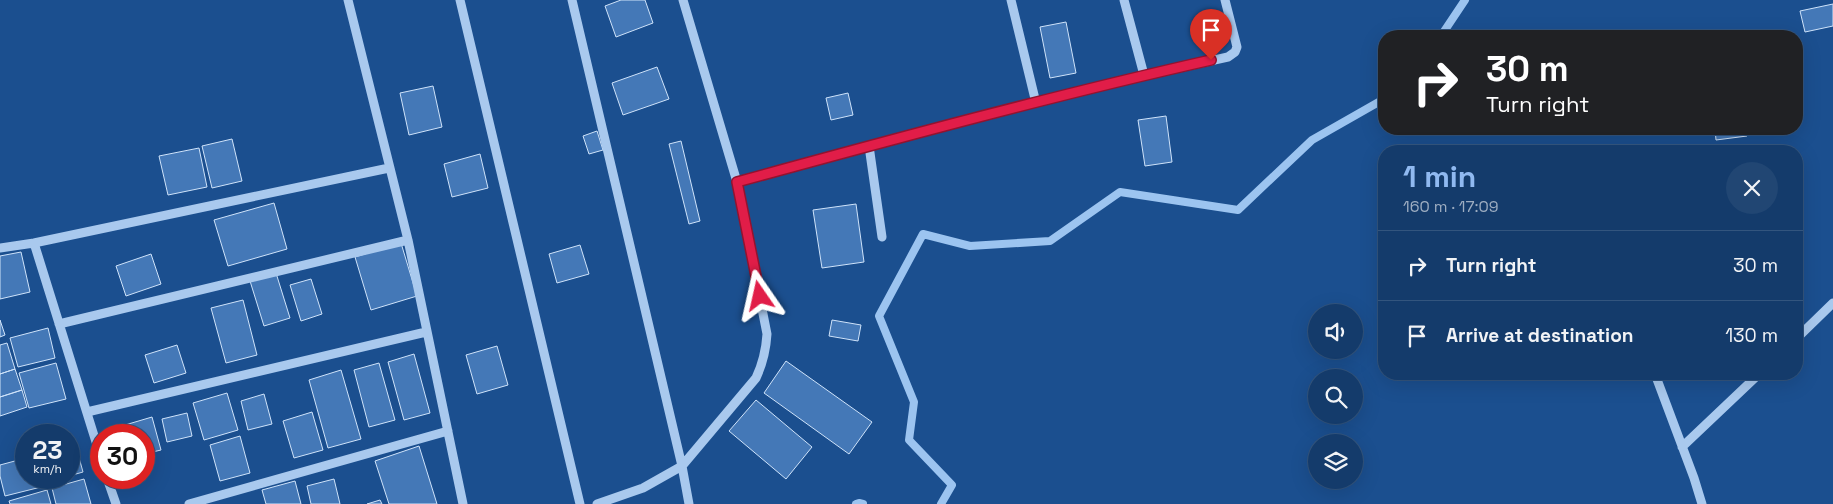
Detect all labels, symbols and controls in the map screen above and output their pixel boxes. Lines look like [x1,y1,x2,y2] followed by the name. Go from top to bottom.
[1190,9,1232,60] pin
[1197,16,1225,44] icon: arrive
[1486,47,1569,91] text: 30 m
[1403,50,1468,115] icon: right
[1486,90,1589,118] text: Turn right
[1403,157,1476,196] text: 1 min
[1726,162,1778,214] button: close
[1403,196,1499,217] text: 160 m · 17:09
[1403,252,1431,280] icon: right
[1446,253,1536,278] text: Turn right
[1733,253,1778,278] text: 30 m
[733,269,785,321] position arrow
[1308,304,1363,489] map controls
[1308,304,1363,359] button: sound
[1403,322,1431,350] icon: arrive
[1446,323,1634,348] text: Arrive at destination
[1725,323,1778,348] text: 130 m
[1308,369,1363,424] button: search
[90,424,155,489] speed limit sign: 30
[32,434,63,466] text: 23
[1308,434,1363,489] button: layers
[33,461,62,477] text: km/h

